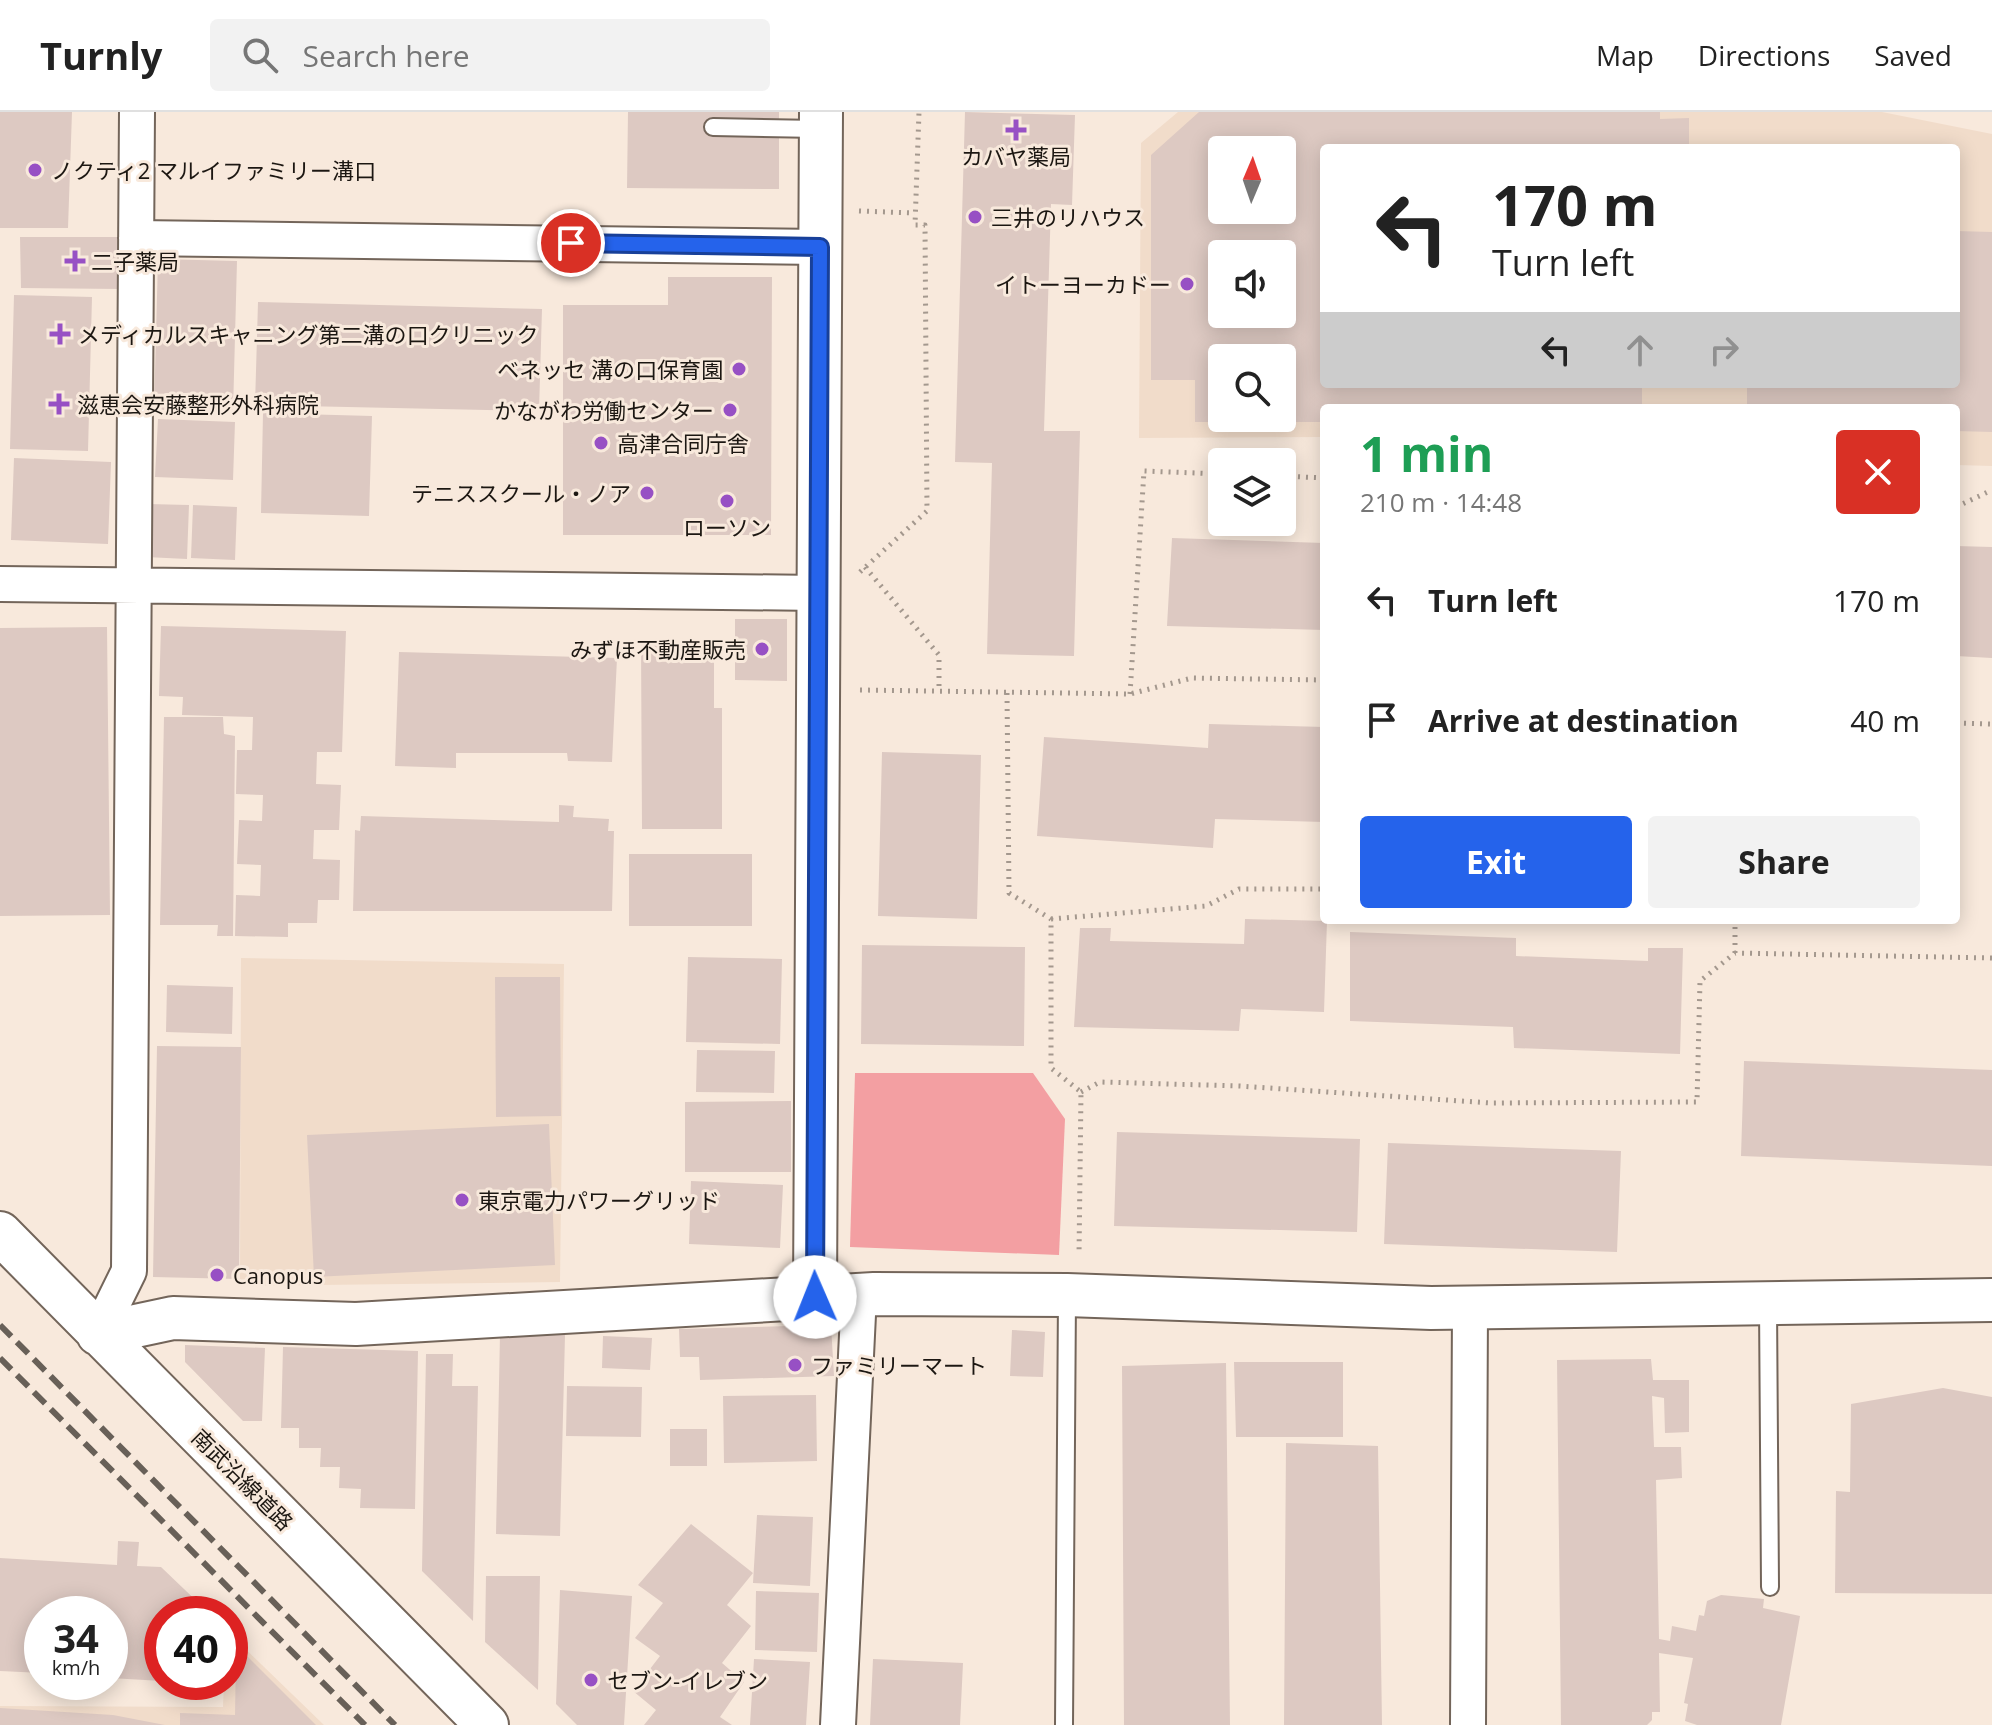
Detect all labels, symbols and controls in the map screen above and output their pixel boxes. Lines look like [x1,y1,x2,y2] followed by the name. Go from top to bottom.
[210,19,770,91] search box
[40,29,162,81] text: Turnly
[238,33,282,77] icon: search
[302,35,470,76] text: Search here
[1596,36,1654,74] text: Map
[1698,36,1830,74] text: Directions
[1874,36,1952,74] text: Saved
[1007,121,1025,139] marker: カバヤ薬局
[1208,136,1296,224] north arrow
[1208,136,1296,536] map controls
[961,141,1071,171] place label: カバヤ薬局
[51,155,376,185] place label: ノクティ2 マルイファミリー溝口
[26,161,44,179] marker: ノクティ2 マルイファミリー溝口
[1492,166,1658,242] text: 170 m
[1360,176,1464,280] icon: left
[991,202,1145,232] place label: 三井のリハウス
[966,208,984,226] marker: 三井のリハウス
[537,209,605,277] pin
[549,221,593,265] icon: arrive
[1492,238,1634,287] text: Turn left
[1208,240,1296,328] button: sound
[91,246,179,276] place label: 二子薬局
[66,252,84,270] marker: 二子薬局
[995,269,1171,299] place label: イトーヨーカドー
[1178,275,1196,293] marker: イトーヨーカドー
[78,319,538,349] place label: メディカルスキャニング第二溝の口クリニック
[49,323,71,345] marker: メディカルスキャニング第二溝の口クリニック
[1534,328,1578,372] icon: left
[1618,328,1662,372] icon: ahead
[1702,328,1746,372] icon: right
[1208,344,1296,432] button: search
[497,354,723,384] place label: ベネッセ 溝の口保育園
[730,360,748,378] marker: ベネッセ 溝の口保育園
[77,389,319,419] place label: 滋恵会安藤整形外科病院
[48,393,70,415] marker: 滋恵会安藤整形外科病院
[494,395,714,425] place label: かながわ労働センター
[721,401,739,419] marker: かながわ労働センター
[1360,421,1493,486] text: 1 min
[617,428,749,458] place label: 高津合同庁舎
[1836,430,1920,514] button: close
[592,434,610,452] marker: 高津合同庁舎
[1208,448,1296,536] button: layers
[411,478,631,508] place label: テニススクール・ノア
[638,484,656,502] marker: テニススクール・ノア
[1360,484,1522,520] text: 210 m · 14:48
[718,492,736,510] marker: ローソン
[683,512,771,542] place label: ローソン
[1360,578,1404,622] icon: left
[1428,580,1558,621] text: Turn left
[1833,580,1920,621] text: 170 m
[570,634,746,664] place label: みずほ不動産販売
[753,640,771,658] marker: みずほ不動産販売
[1360,698,1404,742] icon: arrive
[1428,700,1739,741] text: Arrive at destination
[1850,700,1920,741] text: 40 m
[1360,816,1632,908] button: Exit
[1648,816,1920,908] button: Share
[478,1185,720,1215] place label: 東京電力パワーグリッド
[453,1191,471,1209] marker: 東京電力パワーグリッド
[773,1255,857,1339] position arrow
[233,1260,323,1290] place label: Canopus
[208,1266,226,1284] marker: Canopus
[811,1350,987,1380] place label: ファミリーマート
[786,1356,804,1374] marker: ファミリーマート
[186,1422,300,1536] street label: 南武沿線道路
[144,1596,248,1700] speed limit sign: 40
[53,1610,99,1665] text: 34
[52,1654,100,1681] text: km/h
[607,1665,768,1695] place label: セブン-イレブン
[582,1671,600,1689] marker: セブン-イレブン

